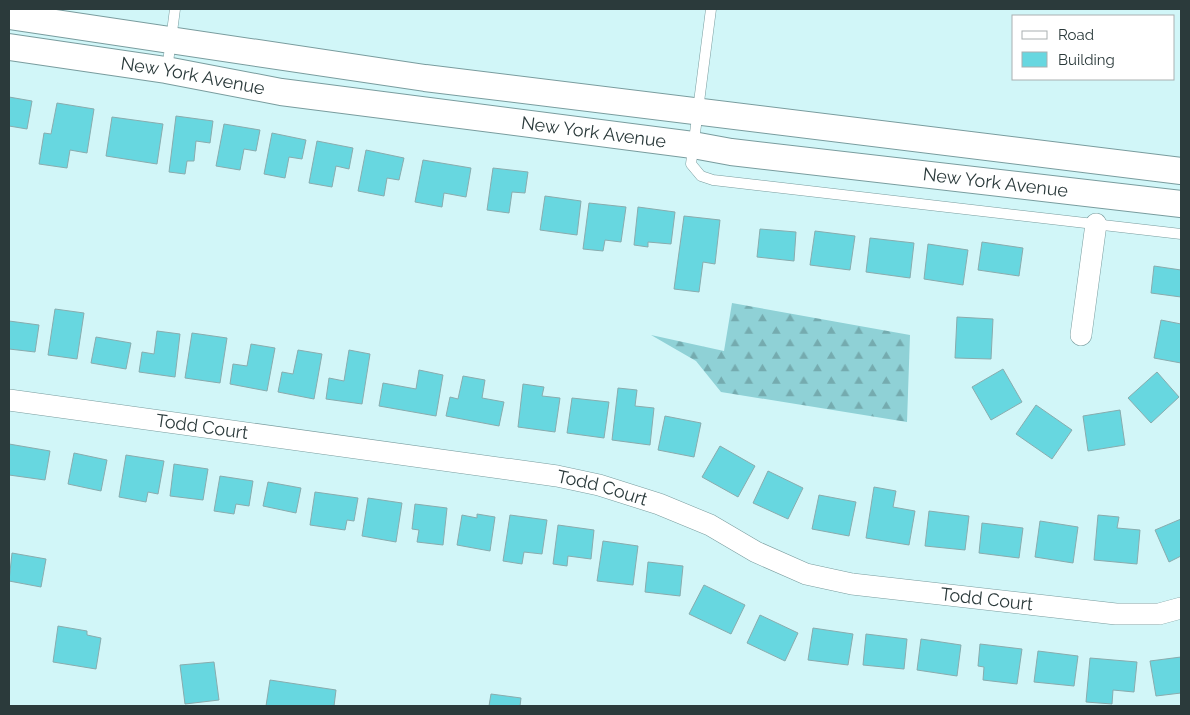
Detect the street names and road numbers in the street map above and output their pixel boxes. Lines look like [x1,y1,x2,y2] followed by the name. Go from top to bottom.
[119,52,267,99] street label: New York Avenue
[520,112,668,152] street label: New York Avenue
[922,163,1070,201] street label: New York Avenue
[155,410,250,443] street label: Todd Court
[555,465,650,510] street label: Todd Court
[940,583,1034,614] street label: Todd Court

